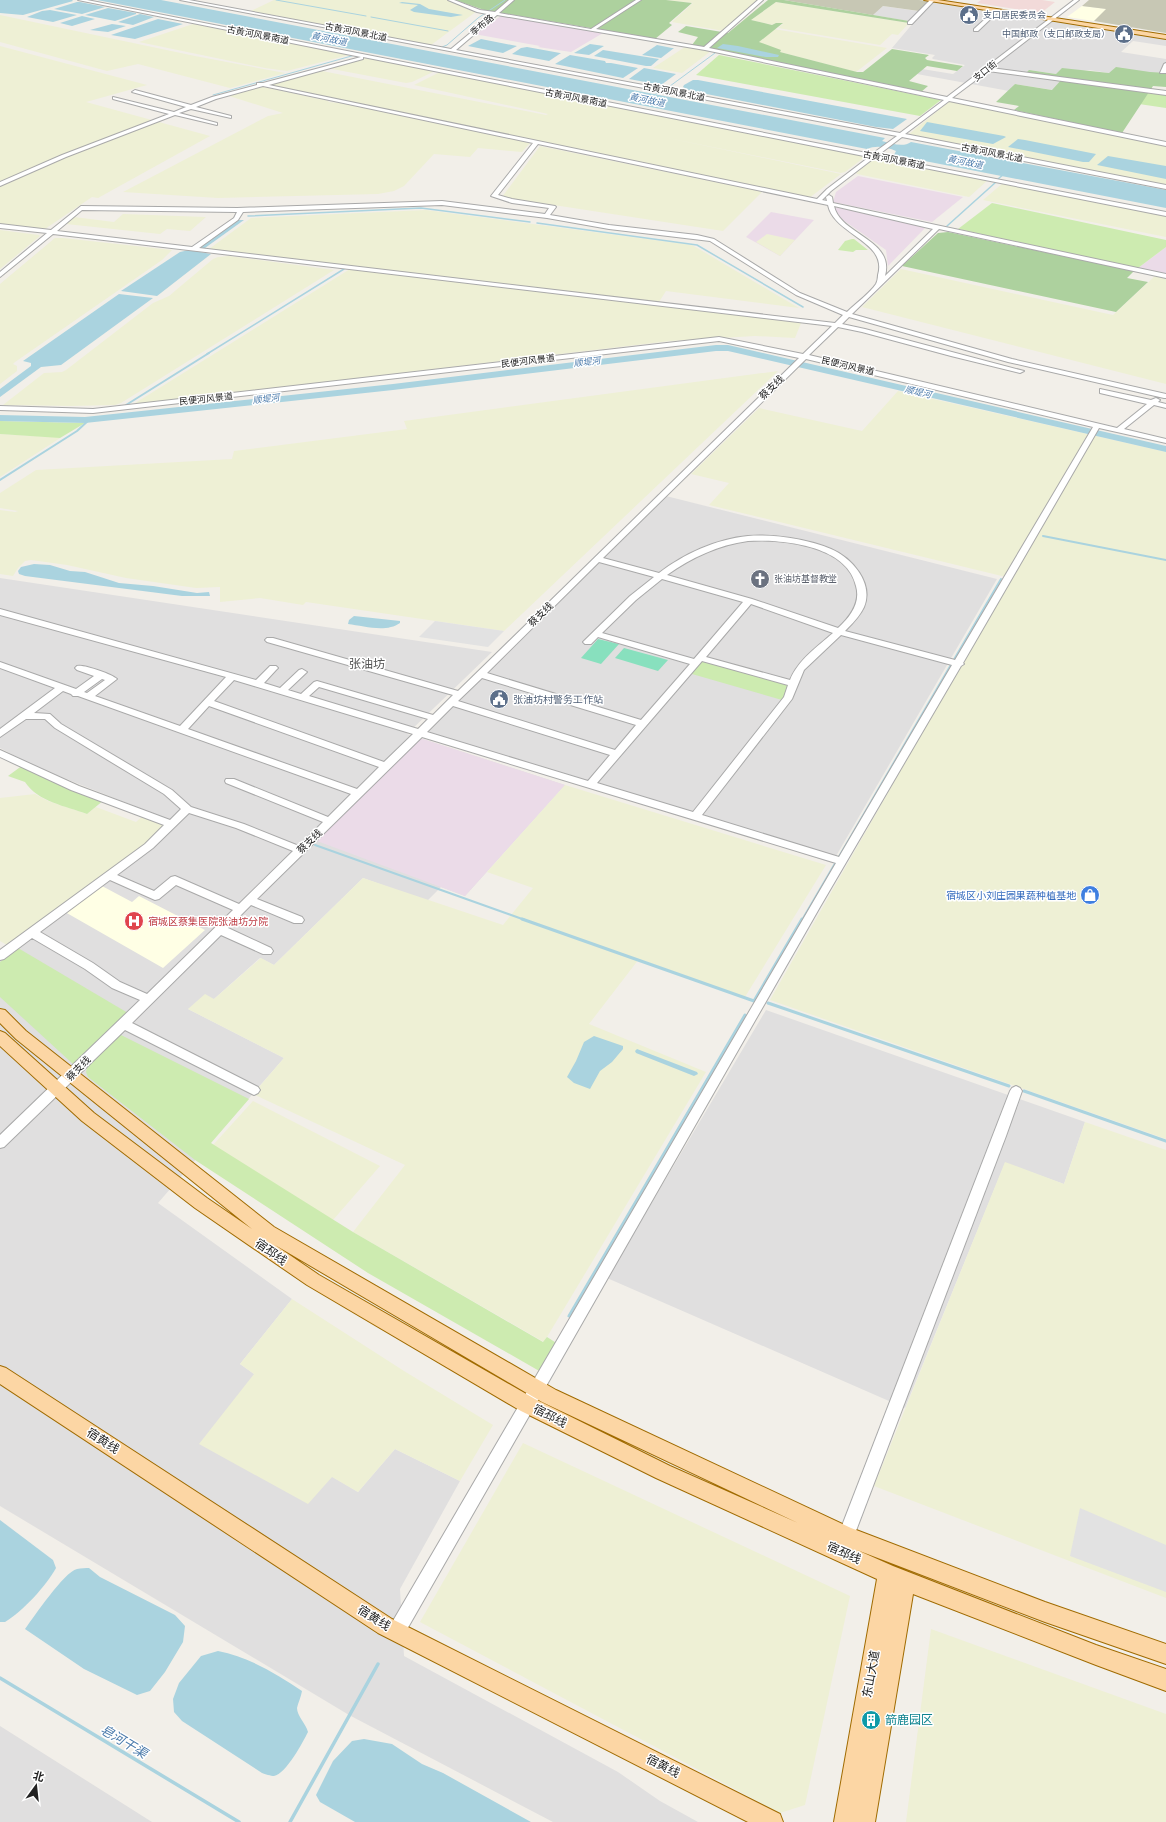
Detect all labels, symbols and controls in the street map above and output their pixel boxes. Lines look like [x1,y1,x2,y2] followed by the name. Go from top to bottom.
[958,4,980,26] public building icon: 支口居民委员会
[983,9,1046,20] place label: 支口居民委员会
[468,12,496,38] street label: 季布路
[324,20,388,43] street label: 古黄河风景北道
[226,23,290,46] street label: 古黄河风景南道
[1113,23,1135,45] public building icon: 中国邮政（支口邮政支局）
[1002,28,1110,39] place label: 中国邮政（支口邮政支局）
[310,30,350,48] water label: 黄河故道
[971,58,999,83] street label: 支口街
[642,80,706,103] street label: 古黄河风景北道
[544,86,608,109] street label: 古黄河风景南道
[628,91,668,109] water label: 黄河故道
[960,141,1024,164] street label: 古黄河风景北道
[862,148,926,171] street label: 古黄河风景南道
[946,153,986,171] water label: 黄河故道
[500,352,555,369] street label: 民便河风景道
[573,354,603,369] water label: 顺堤河
[821,354,876,377] street label: 民便河风景道
[756,372,786,402] street label: 蔡支线
[904,383,934,400] water label: 顺堤河
[179,390,233,407] street label: 民便河风景道
[252,391,282,406] water label: 顺堤河
[749,568,771,590] church icon: 张油坊基督教堂
[774,573,837,584] place label: 张油坊基督教堂
[525,599,555,629] street label: 蔡支线
[349,656,385,670] district label: 张油坊
[488,688,510,710] public building icon: 张油坊村警务工作站
[513,693,603,705] place label: 张油坊村警务工作站
[294,826,324,856] street label: 蔡支线
[1079,884,1101,906] shop icon: 宿城区小刘庄园果蔬种植基地
[946,889,1077,901] place label: 宿城区小刘庄园果蔬种植基地
[123,910,145,932] hospital icon: 宿城区蔡集医院张油坊分院
[148,915,268,927] place label: 宿城区蔡集医院张油坊分院
[63,1053,93,1083] street label: 蔡支线
[253,1235,290,1267] street label: 宿邳线
[531,1401,570,1430] street label: 宿邳线
[85,1424,122,1456] street label: 宿黄线
[825,1538,864,1566] street label: 宿邳线
[356,1602,394,1633] street label: 宿黄线
[859,1649,881,1699] street label: 东山大道
[860,1709,882,1731] building icon: 箭鹿园区
[885,1712,933,1726] place label: 箭鹿园区
[98,1721,152,1762] water label: 皂河干渠
[644,1751,683,1780] street label: 宿黄线
[16,1766,56,1806] north arrow
[32,1768,46,1784] text: 北

